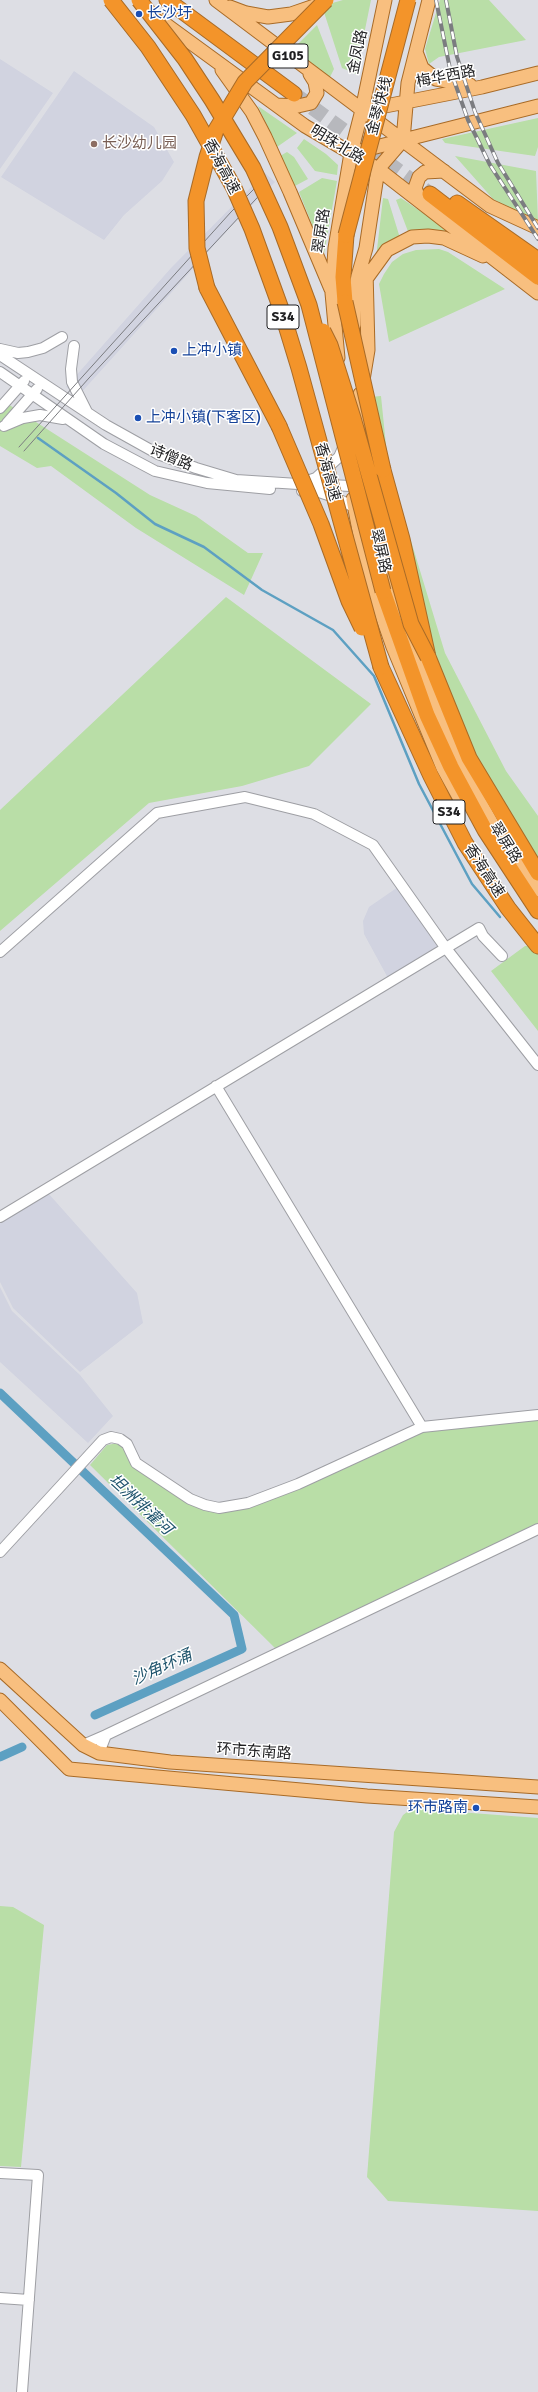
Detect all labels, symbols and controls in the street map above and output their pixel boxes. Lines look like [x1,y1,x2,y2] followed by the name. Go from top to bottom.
[147,5,192,23] place label: 长沙圩
[134,9,144,19] marker: 长沙圩
[345,28,371,76] street label: 金凤路
[268,44,308,68] road number: G105
[415,62,477,92] street label: 梅华西路
[364,75,396,137] street label: 金琴快线
[307,122,367,168] street label: 明珠北路
[102,135,177,153] place label: 长沙幼儿园
[199,136,243,198] street label: 香海高速
[89,139,99,149] marker: 长沙幼儿园
[310,207,334,255] street label: 翠屏路
[267,305,299,329] road number: S34
[182,342,242,360] place label: 上冲小镇
[169,346,179,356] marker: 上冲小镇
[146,409,261,427] place label: 上冲小镇(下客区)
[133,413,143,423] marker: 上冲小镇(下客区)
[147,441,195,475] street label: 诗僧路
[311,441,343,503] street label: 香海高速
[366,527,394,575] street label: 翠屏路
[433,800,465,824] road number: S34
[485,819,525,867] street label: 翠屏路
[460,841,508,901] street label: 香海高速
[104,1471,176,1539] water label: 坦洲排灌河
[129,1646,195,1690] water label: 沙角环涌
[216,1740,292,1764] street label: 环市东南路
[408,1799,468,1817] place label: 环市路南
[471,1803,481,1813] marker: 环市路南

